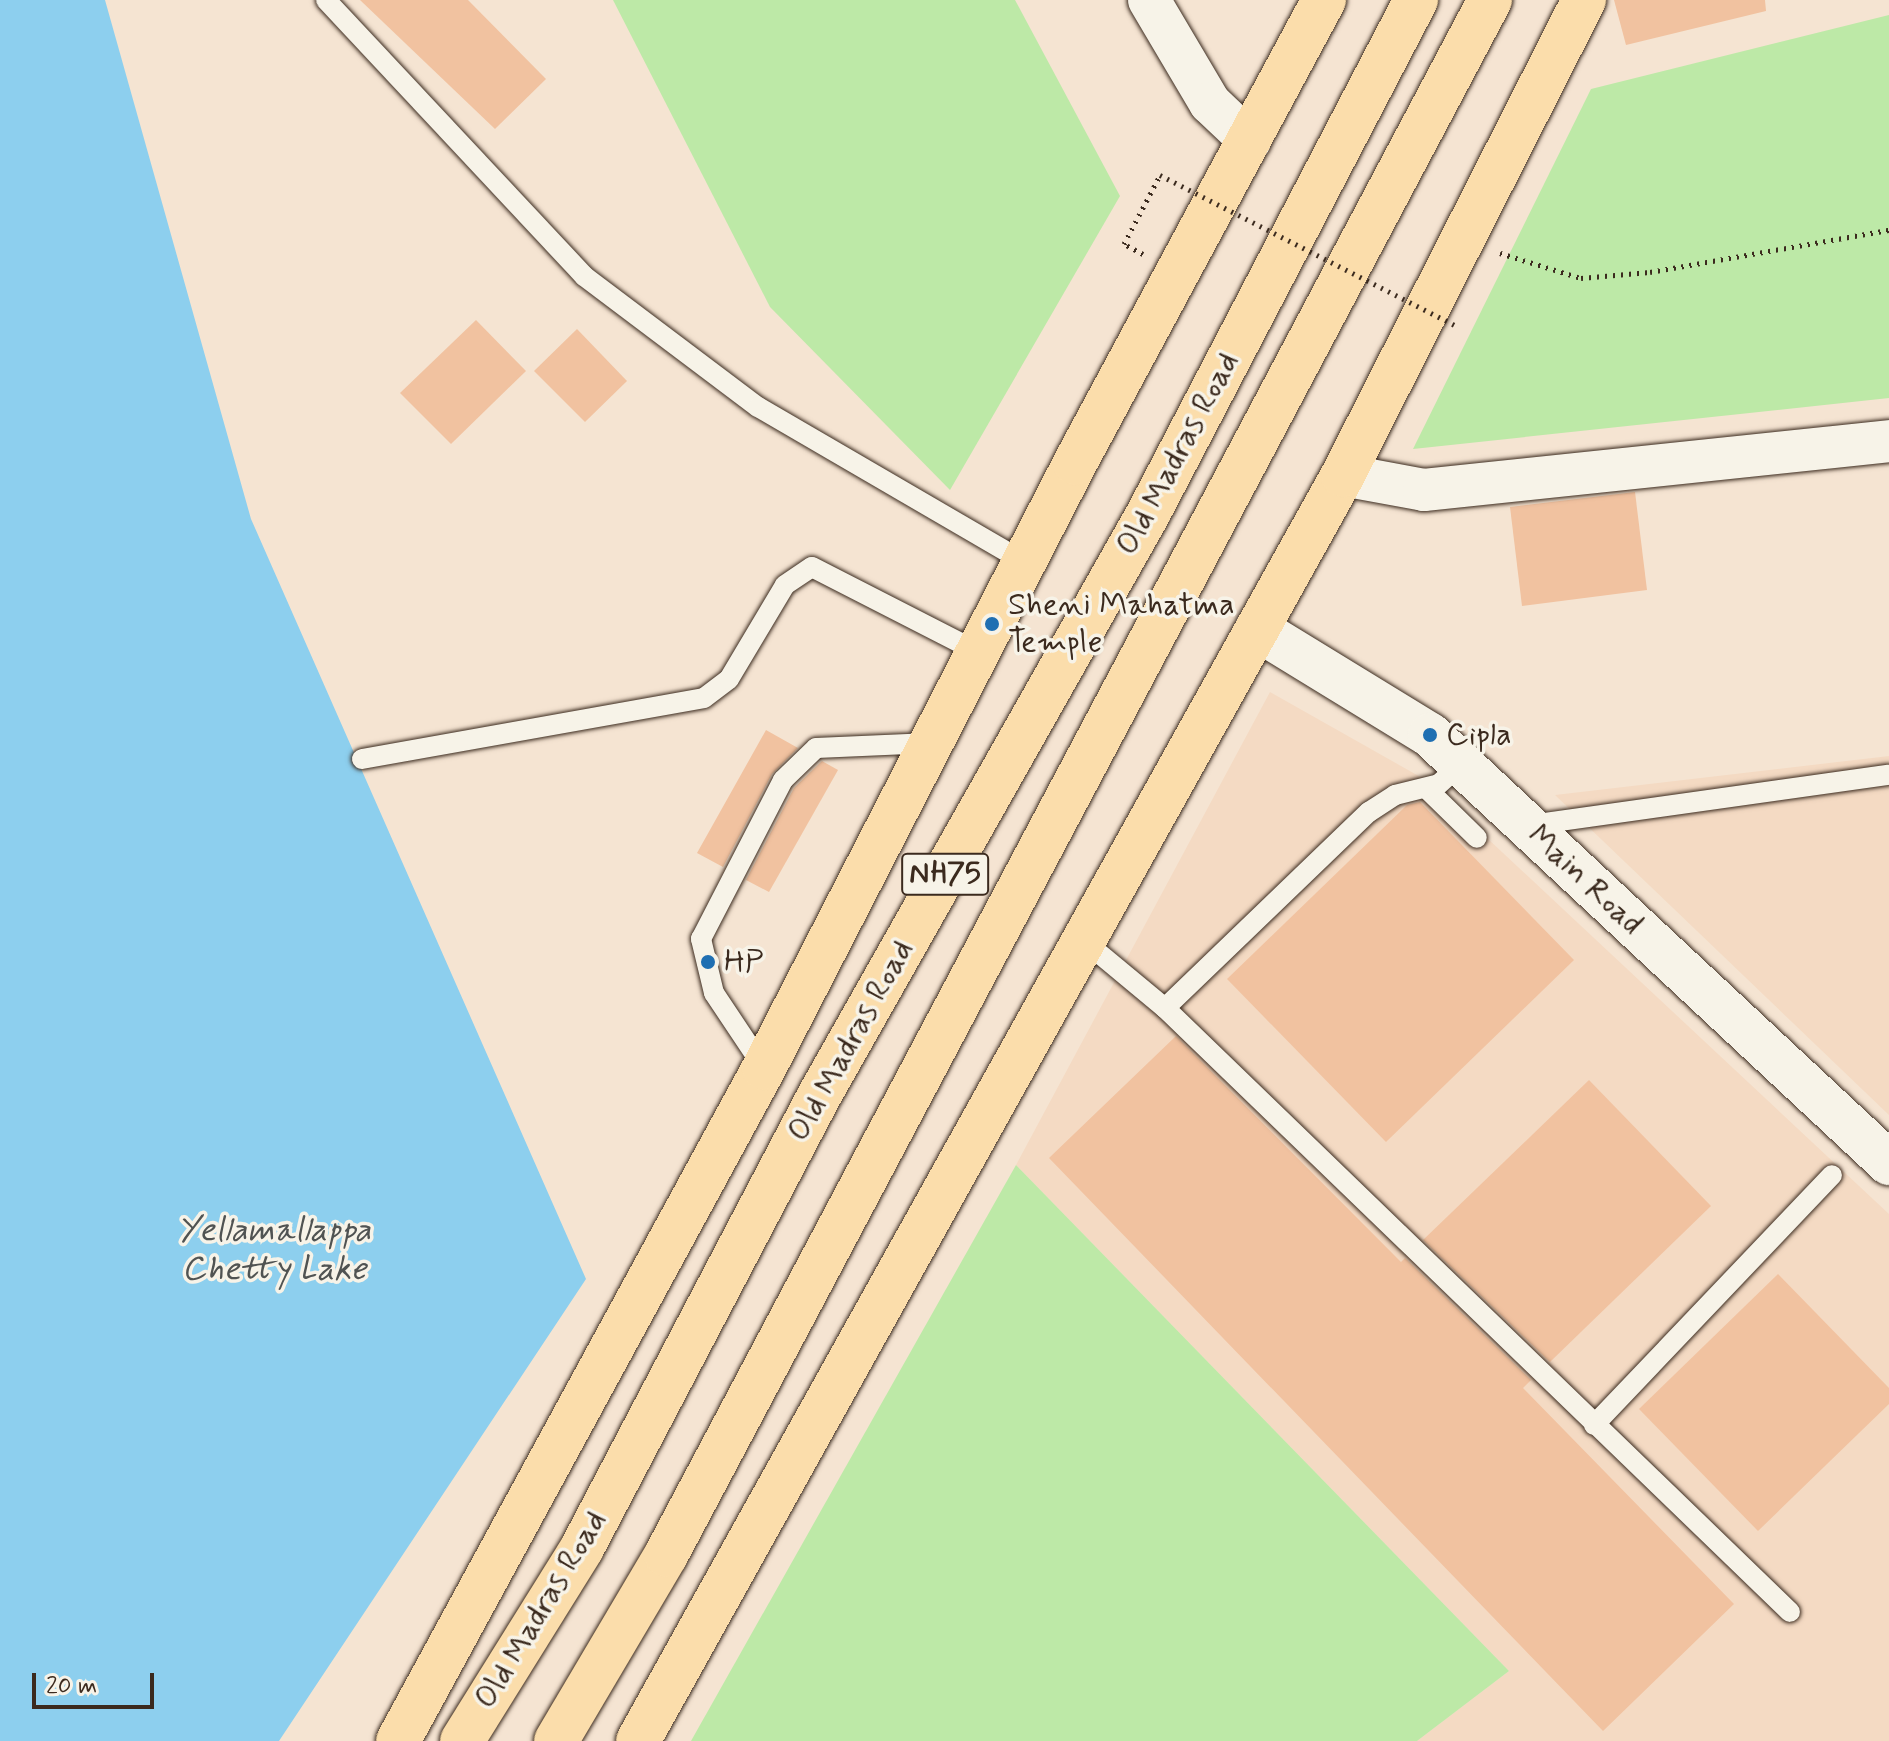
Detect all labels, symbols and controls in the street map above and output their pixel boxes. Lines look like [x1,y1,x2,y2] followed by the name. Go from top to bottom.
[1107,343,1249,565] street label: Old Madras Road
[1008,587,1235,662] place label: Sheni Mahatma Temple
[983,615,1001,633] marker: Sheni Mahatma Temple
[1446,716,1512,754] place label: Cipla
[1421,726,1439,744] marker: Cipla
[1520,817,1650,943] street label: Main Road
[901,848,989,900] road number: NH75
[778,931,924,1151] street label: Old Madras Road
[724,943,763,981] place label: HP
[699,953,717,971] marker: HP
[177,1210,371,1290] water label: Yellamallappa Chetty Lake
[465,1501,617,1719] street label: Old Madras Road
[36,1657,158,1707] scale bar
[46,1671,97,1702] text: 20 m

